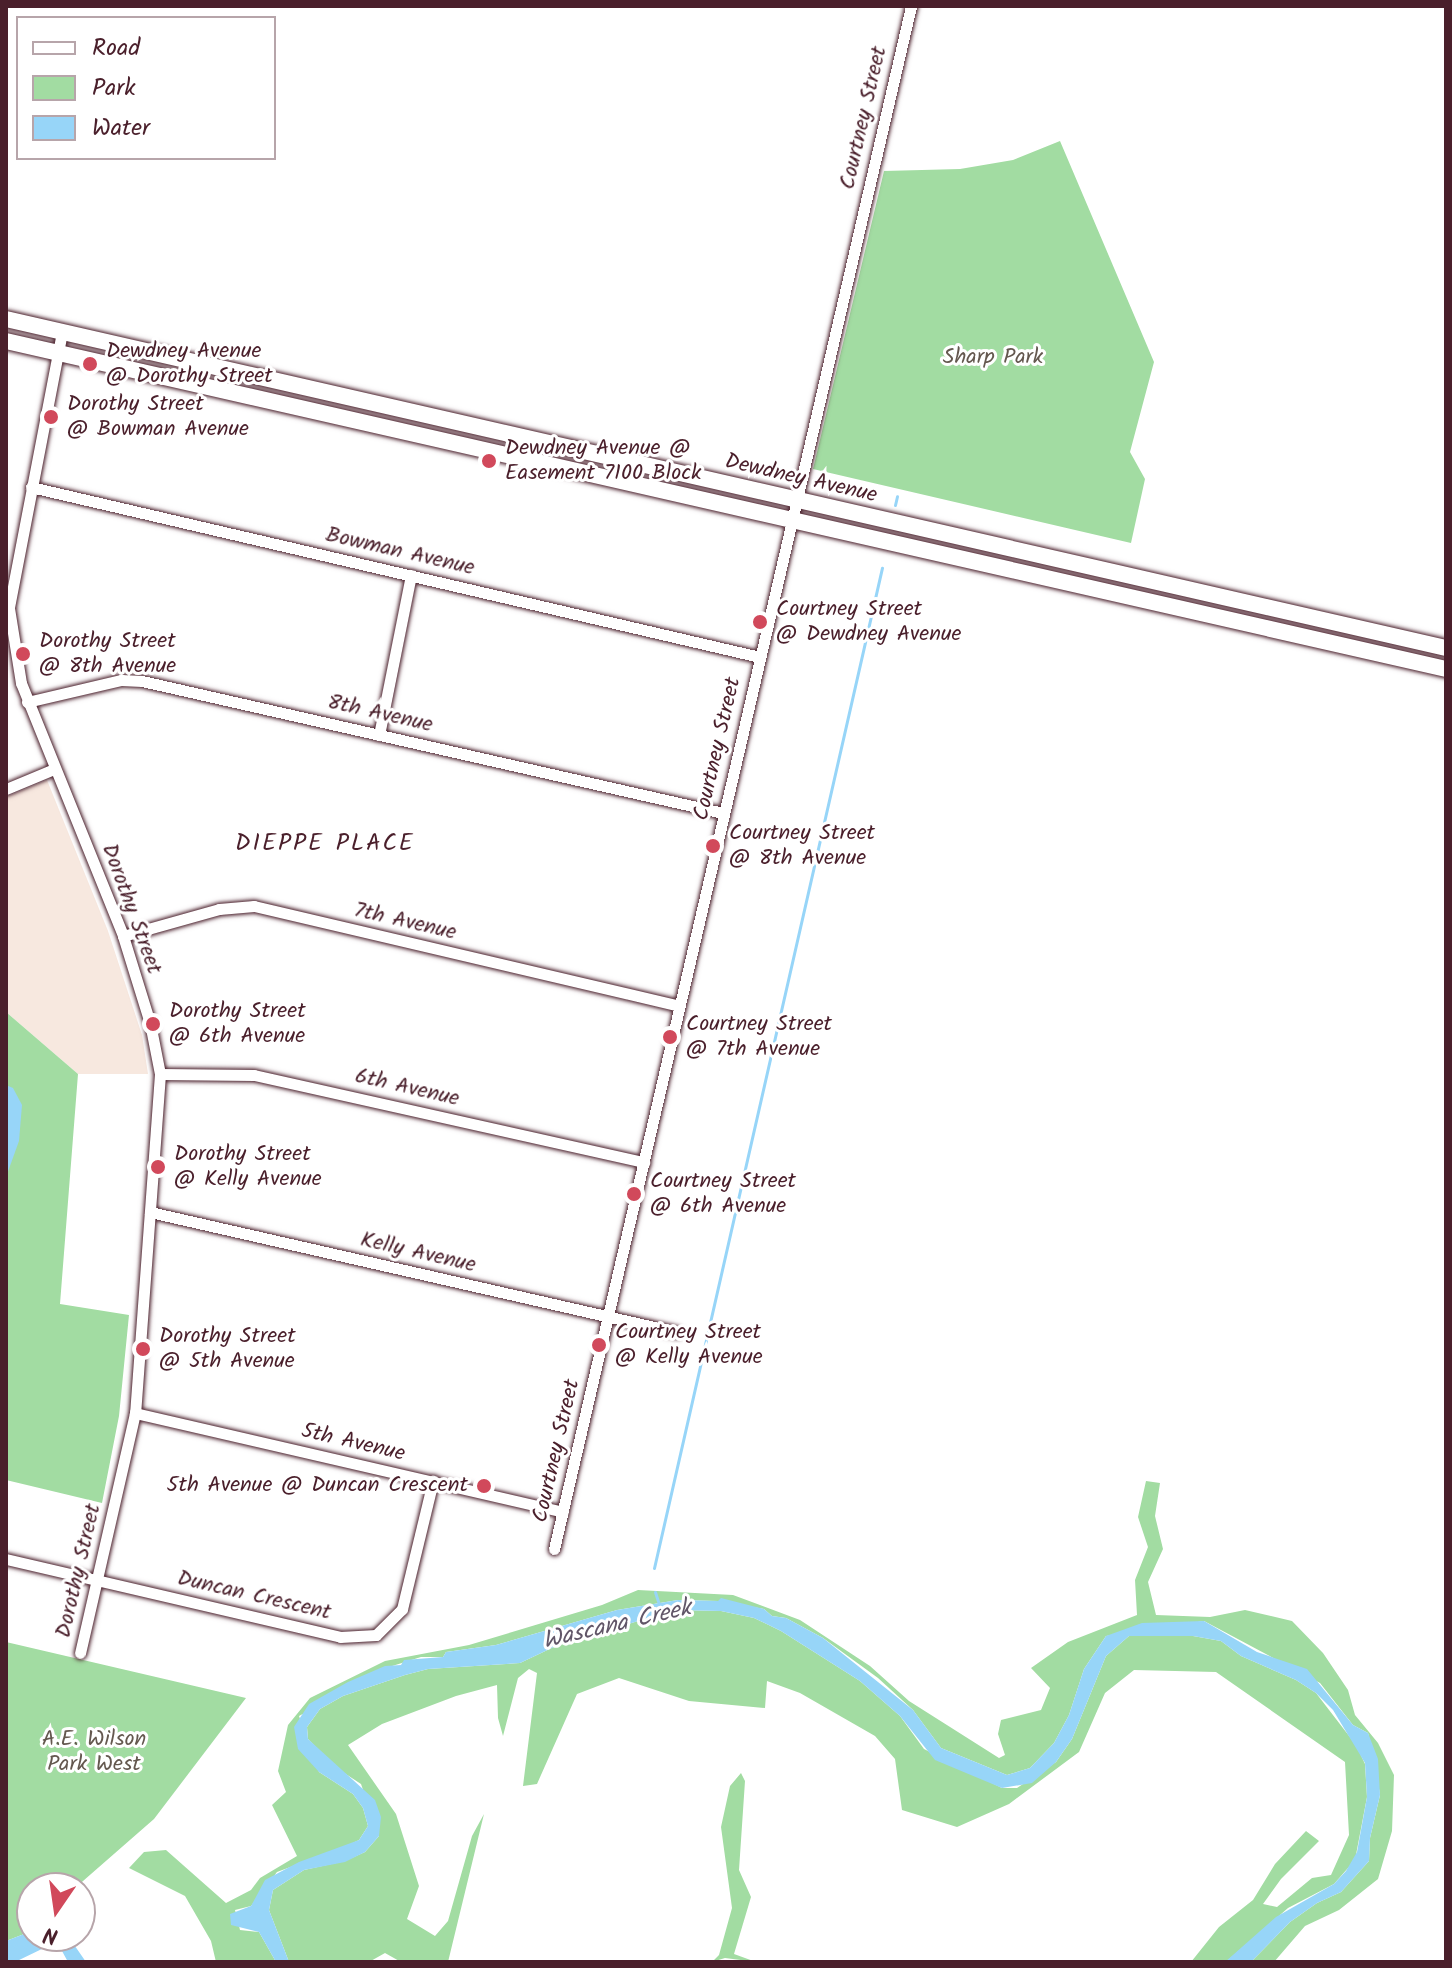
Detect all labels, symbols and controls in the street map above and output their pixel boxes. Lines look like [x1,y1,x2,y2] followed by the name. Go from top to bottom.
[16,16,276,160] legend
[92,29,140,68] text: Road
[835,44,893,192] street label: Courtney Street
[92,69,136,108] text: Park
[92,109,150,148] text: Water
[106,338,273,390] place label: Dewdney Avenue @ Dorothy Street
[943,345,1043,371] park label: Sharp Park
[81,355,99,373] marker: Dewdney Avenue @ Dorothy Street
[67,391,249,442] place label: Dorothy Street @ Bowman Avenue
[42,408,60,426] marker: Dorothy Street @ Bowman Avenue
[505,435,701,486] place label: Dewdney Avenue @ Easement 7100 Block
[722,449,880,509] street label: Dewdney Avenue
[480,452,498,470] marker: Dewdney Avenue @ Easement 7100 Block
[323,522,477,582] street label: Bowman Avenue
[776,596,961,648] place label: Courtney Street @ Dewdney Avenue
[751,613,769,631] marker: Courtney Street @ Dewdney Avenue
[39,628,176,680] place label: Dorothy Street @ 8th Avenue
[14,645,32,663] marker: Dorothy Street @ 8th Avenue
[689,675,747,823] street label: Courtney Street
[325,689,435,739] street label: 8th Avenue
[729,820,875,872] place label: Courtney Street @ 8th Avenue
[235,830,415,858] district label: DIEPPE PLACE
[704,837,722,855] marker: Courtney Street @ 8th Avenue
[95,840,167,978] street label: Dorothy Street
[351,897,459,947] street label: 7th Avenue
[169,998,306,1050] place label: Dorothy Street @ 6th Avenue
[686,1011,832,1062] place label: Courtney Street @ 7th Avenue
[144,1015,162,1033] marker: Dorothy Street @ 6th Avenue
[661,1028,679,1046] marker: Courtney Street @ 7th Avenue
[352,1063,462,1113] street label: 6th Avenue
[174,1141,322,1192] place label: Dorothy Street @ Kelly Avenue
[149,1158,167,1176] marker: Dorothy Street @ Kelly Avenue
[650,1168,796,1220] place label: Courtney Street @ 6th Avenue
[625,1185,643,1203] marker: Courtney Street @ 6th Avenue
[358,1227,478,1279] street label: Kelly Avenue
[615,1319,763,1370] place label: Courtney Street @ Kelly Avenue
[159,1323,296,1374] place label: Dorothy Street @ 5th Avenue
[590,1336,608,1354] marker: Courtney Street @ Kelly Avenue
[134,1340,152,1358] marker: Dorothy Street @ 5th Avenue
[528,1377,586,1525] street label: Courtney Street
[299,1418,407,1468] street label: 5th Avenue
[167,1473,468,1499] place label: 5th Avenue @ Duncan Crescent
[475,1477,493,1495] marker: 5th Avenue @ Duncan Crescent
[51,1501,107,1641] street label: Dorothy Street
[175,1566,333,1626] street label: Duncan Crescent
[540,1594,694,1656] water label: Wascana Creek
[42,1726,146,1778] park label: A.E. Wilson Park West
[16,1872,96,1952] north arrow
[40,1915,62,1953] text: N

